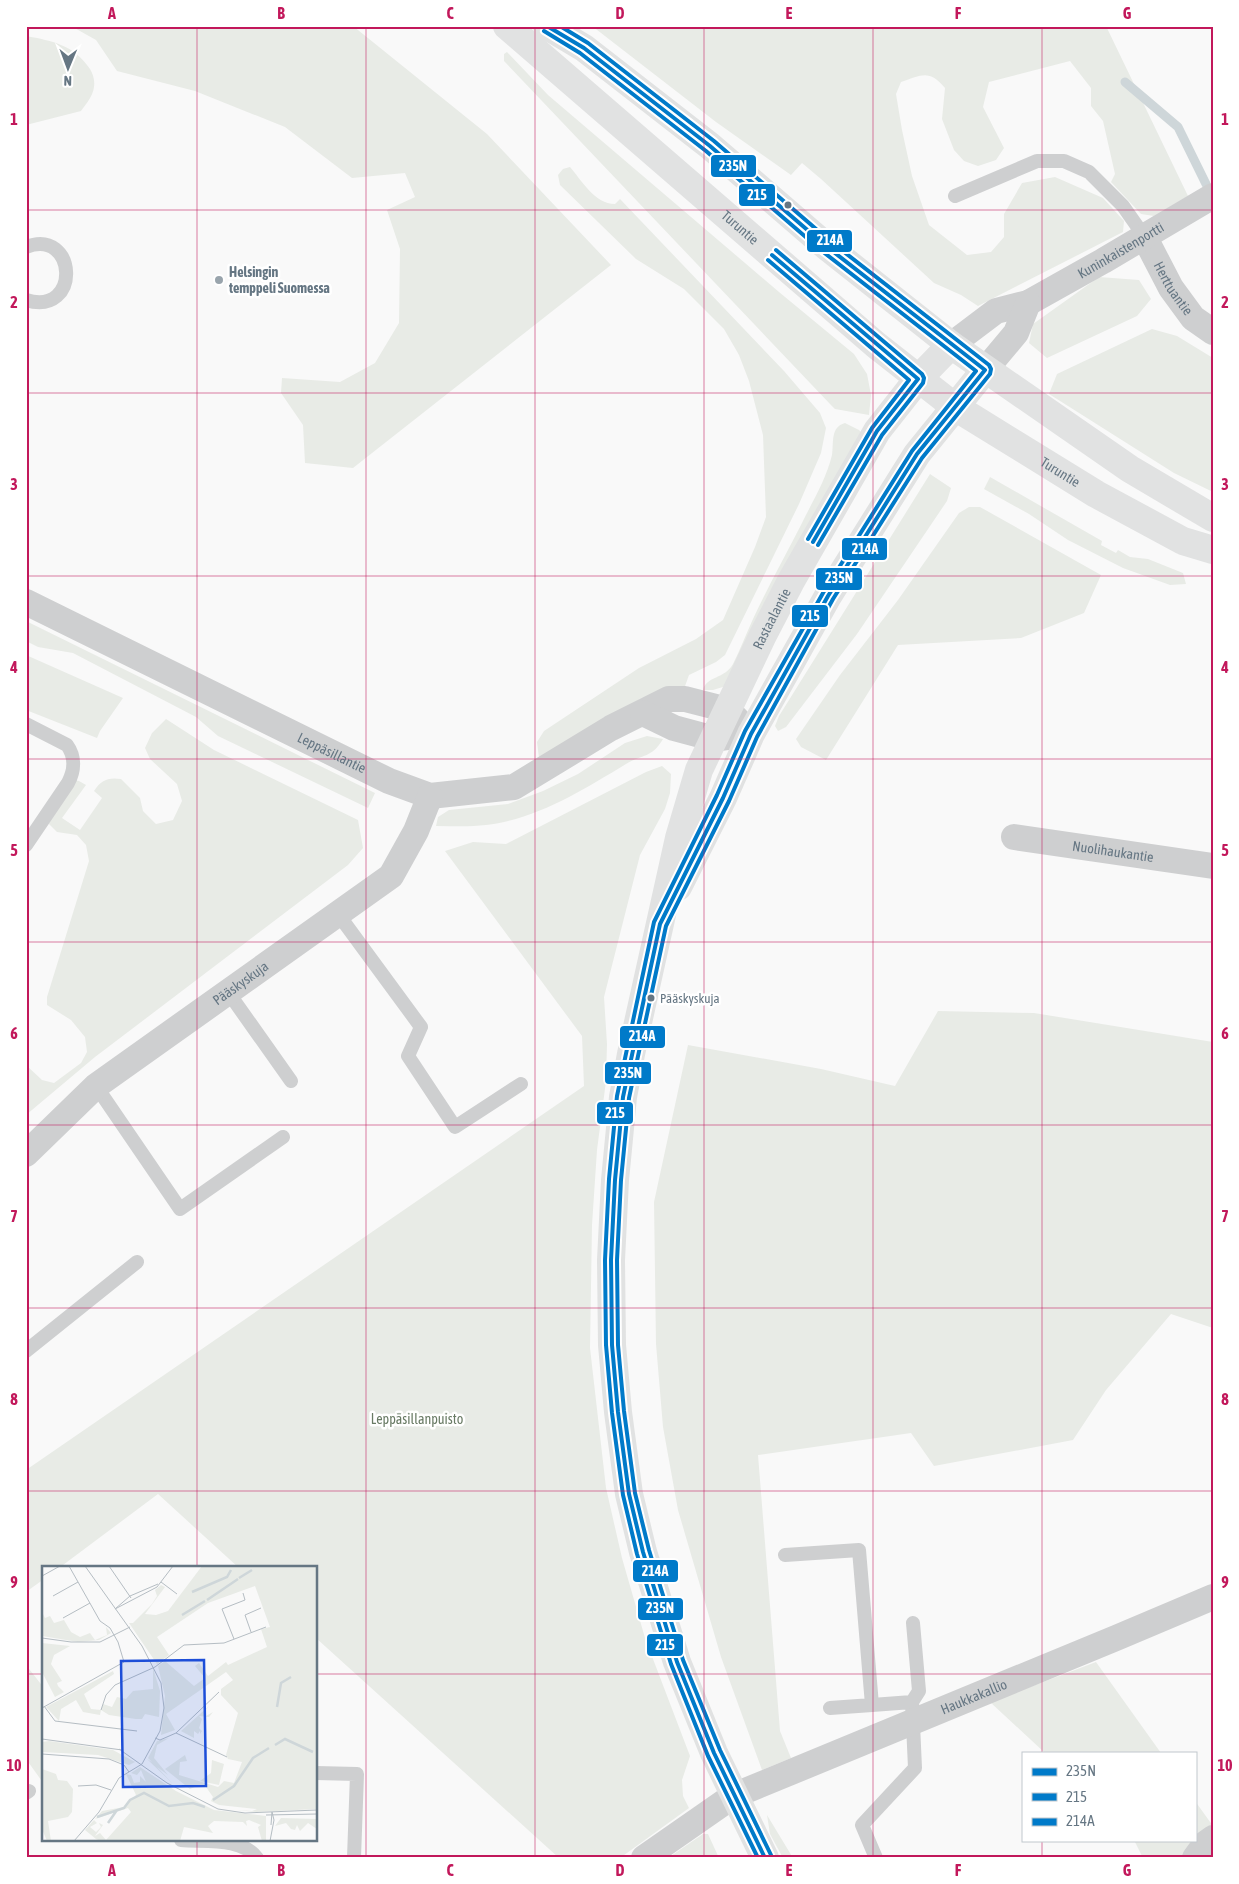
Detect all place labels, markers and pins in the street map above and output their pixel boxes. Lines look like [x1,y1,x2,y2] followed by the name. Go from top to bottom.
[783,200,793,210] unlabelled marker
[228,264,330,296] place label: Helsingin temppeli Suomessa
[213,274,225,286] marker: Helsingin temppeli Suomessa
[660,991,720,1006] place label: Pääskyskuja
[646,993,656,1003] marker: Pääskyskuja

